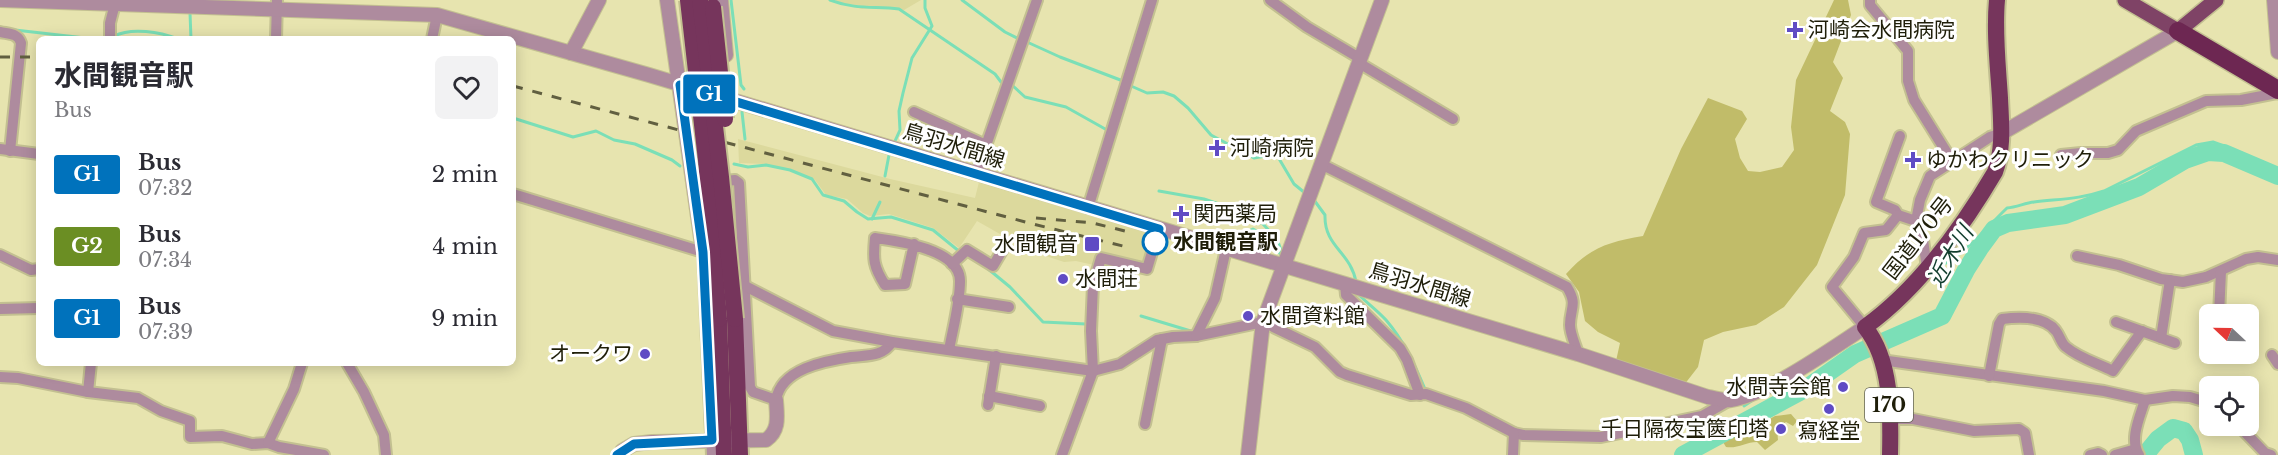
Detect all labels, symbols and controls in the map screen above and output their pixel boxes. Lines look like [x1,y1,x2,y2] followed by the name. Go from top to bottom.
[1808,17,1955,43] place label: 河崎会水間病院
[1786,21,1804,39] marker: 河崎会水間病院
[435,56,498,119] button: heart
[54,58,194,93] text: 水間観音駅
[682,74,736,113] line badge: G1
[695,81,723,107] text: G1
[54,98,92,122] text: Bus
[900,118,1008,174] street label: 鳥羽水間線
[1230,135,1314,161] place label: 河崎病院
[1208,139,1226,157] marker: 河崎病院
[1926,147,2094,173] place label: ゆかわクリニック
[138,149,181,176] text: Bus
[1904,151,1922,169] marker: ゆかわクリニック
[73,161,101,187] text: G1
[432,161,498,188] text: 2 min
[138,176,193,200] text: 07:32
[1878,191,1958,285] street label: 国道170号
[1193,201,1277,227] place label: 関西薬局
[1174,207,1188,221] marker: 関西薬局
[1922,219,1980,292] water label: 近木川
[138,221,181,248] text: Bus
[1142,229,1168,255] marker: 水間観音駅
[1173,229,1278,255] place label: 水間観音駅
[994,231,1078,257] place label: 水間観音
[71,233,103,259] text: G2
[433,233,498,260] text: 4 min
[1083,235,1101,253] marker: 水間観音
[138,248,192,272] text: 07:34
[1366,257,1474,313] street label: 鳥羽水間線
[1075,266,1138,292] place label: 水間荘
[1056,272,1070,286] marker: 水間荘
[138,293,181,320] text: Bus
[1260,303,1365,329] place label: 水間資料館
[2199,304,2259,364] north arrow
[2199,304,2259,436] map controls
[73,305,101,331] text: G1
[431,305,498,332] text: 9 min
[1241,309,1255,323] marker: 水間資料館
[138,320,193,344] text: 07:39
[549,341,633,367] place label: オークワ
[638,347,652,361] marker: オークワ
[1726,374,1831,400] place label: 水間寺会館
[2199,376,2259,436] button: locate
[1836,380,1850,394] marker: 水間寺会館
[1865,388,1913,422] road number: 170
[1822,402,1836,416] marker: 寫経堂
[1601,416,1769,442] place label: 千日隔夜宝篋印塔
[1798,418,1861,444] place label: 寫経堂
[1774,422,1788,436] marker: 千日隔夜宝篋印塔

